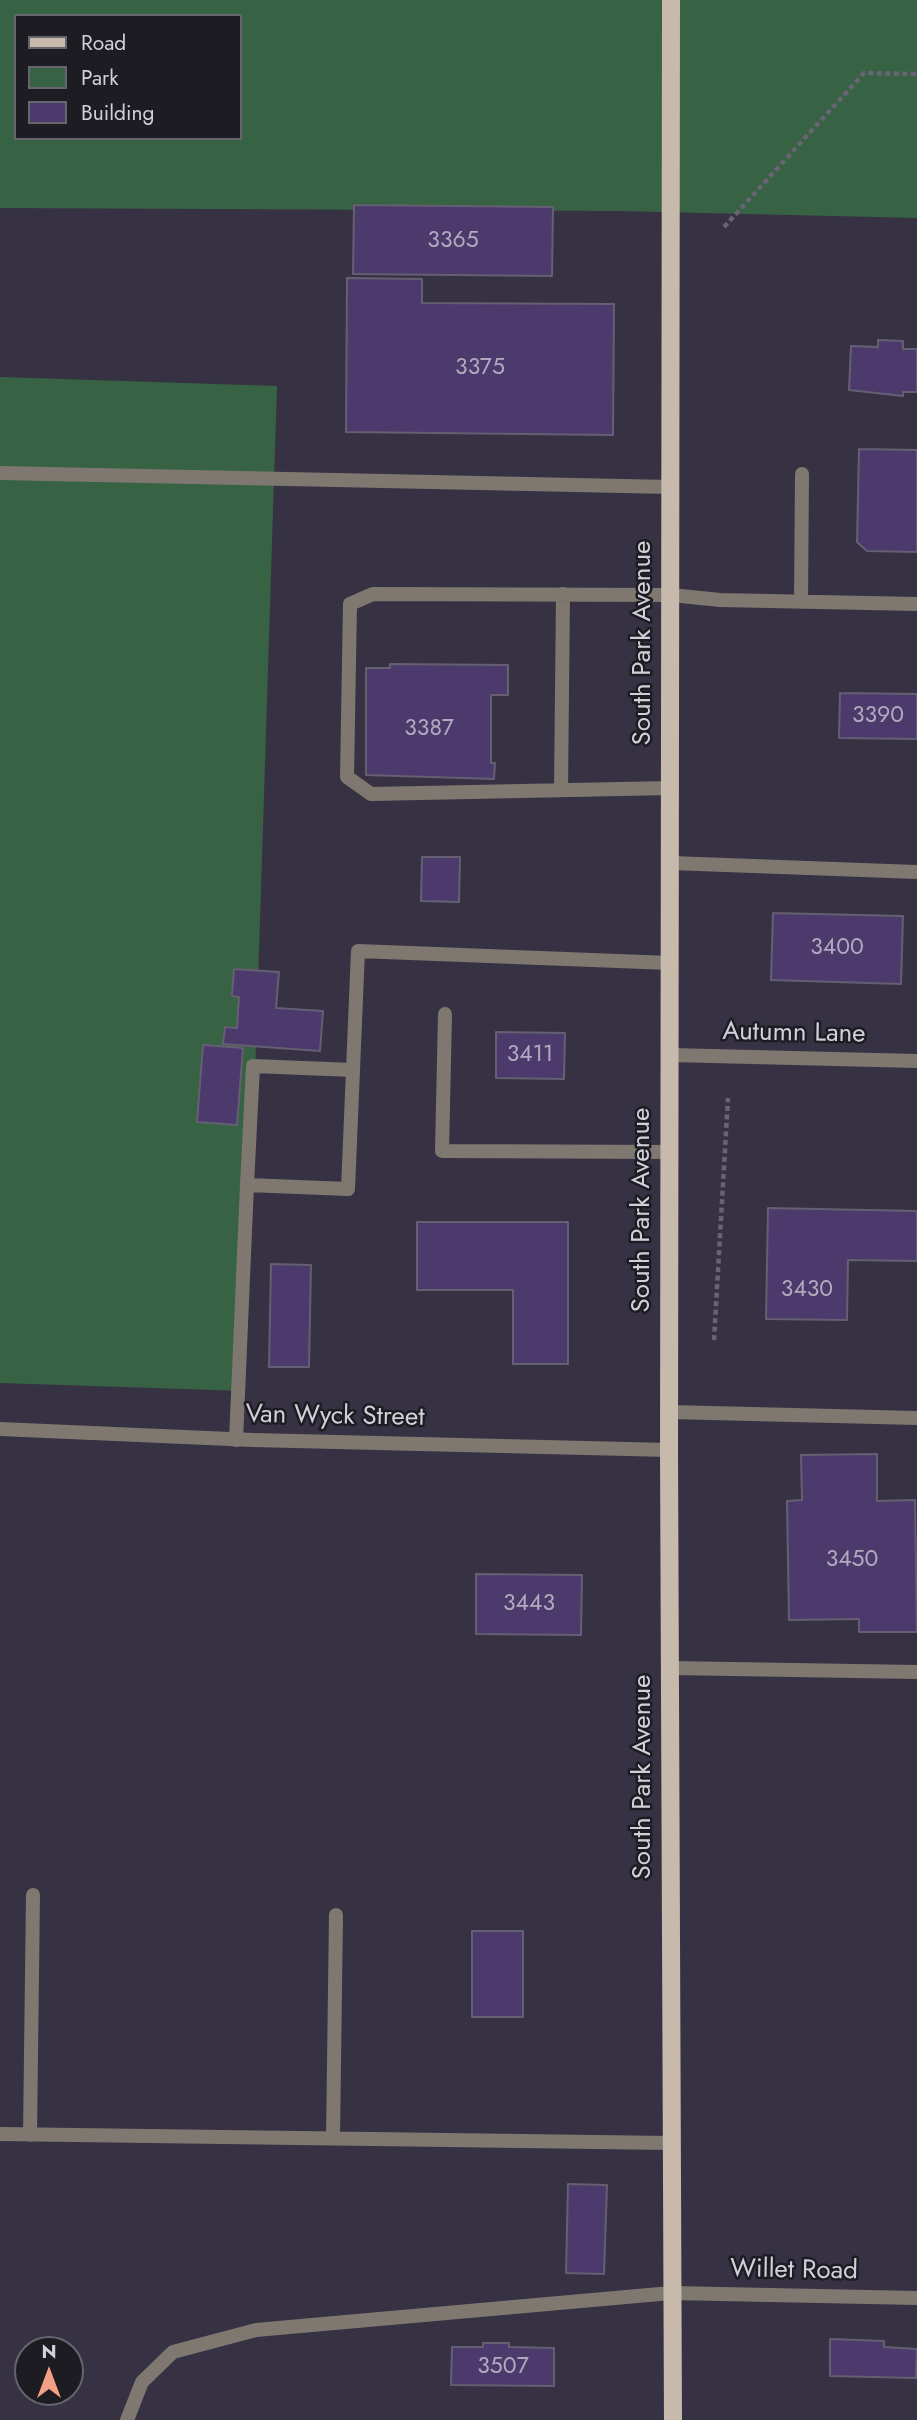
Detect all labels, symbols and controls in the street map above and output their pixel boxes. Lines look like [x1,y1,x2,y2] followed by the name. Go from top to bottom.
[14,14,242,140] legend
[81,28,126,58] text: Road
[81,63,118,93] text: Park
[81,98,154,128] text: Building
[427,227,479,255] house number: 3365
[455,354,505,382] house number: 3375
[628,541,660,745] street label: South Park Avenue
[852,702,904,730] house number: 3390
[404,715,454,743] house number: 3387
[810,934,864,962] house number: 3400
[722,1017,866,1051] street label: Autumn Lane
[507,1041,553,1069] house number: 3411
[627,1108,659,1312] street label: South Park Avenue
[781,1276,833,1304] house number: 3430
[245,1400,425,1434] street label: Van Wyck Street
[826,1546,878,1574] house number: 3450
[503,1590,555,1618] house number: 3443
[628,1675,660,1879] street label: South Park Avenue
[730,2254,858,2288] street label: Willet Road
[14,2336,84,2406] north arrow
[41,2338,57,2365] text: N
[477,2353,529,2381] house number: 3507

